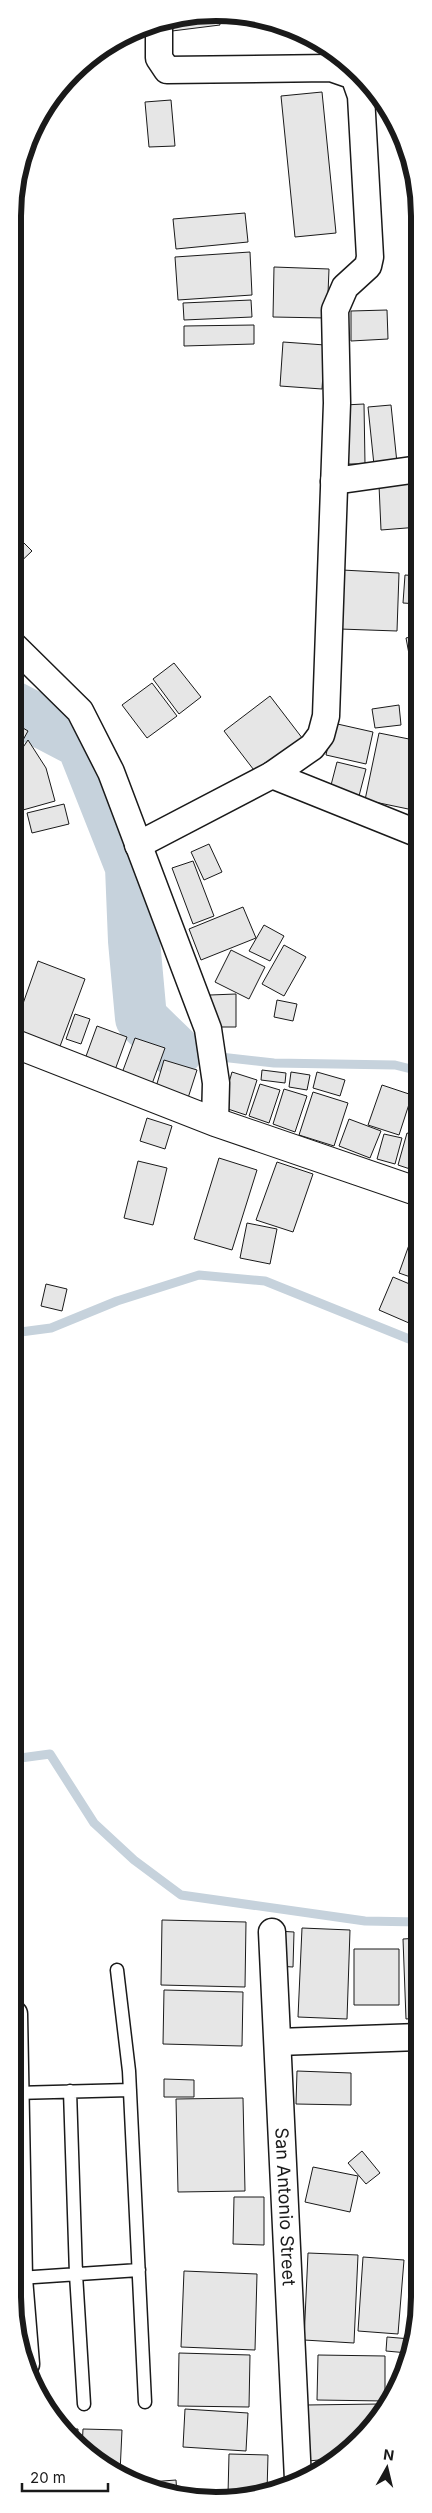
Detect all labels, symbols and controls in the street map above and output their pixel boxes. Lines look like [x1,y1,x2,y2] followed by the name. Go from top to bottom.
[271,2127,300,2287] street label: San Antonio Street
[362,2443,412,2493] north arrow
[382,2445,395,2464] text: N
[22,2460,109,2492] scale bar
[30,2468,66,2487] text: 20 m

